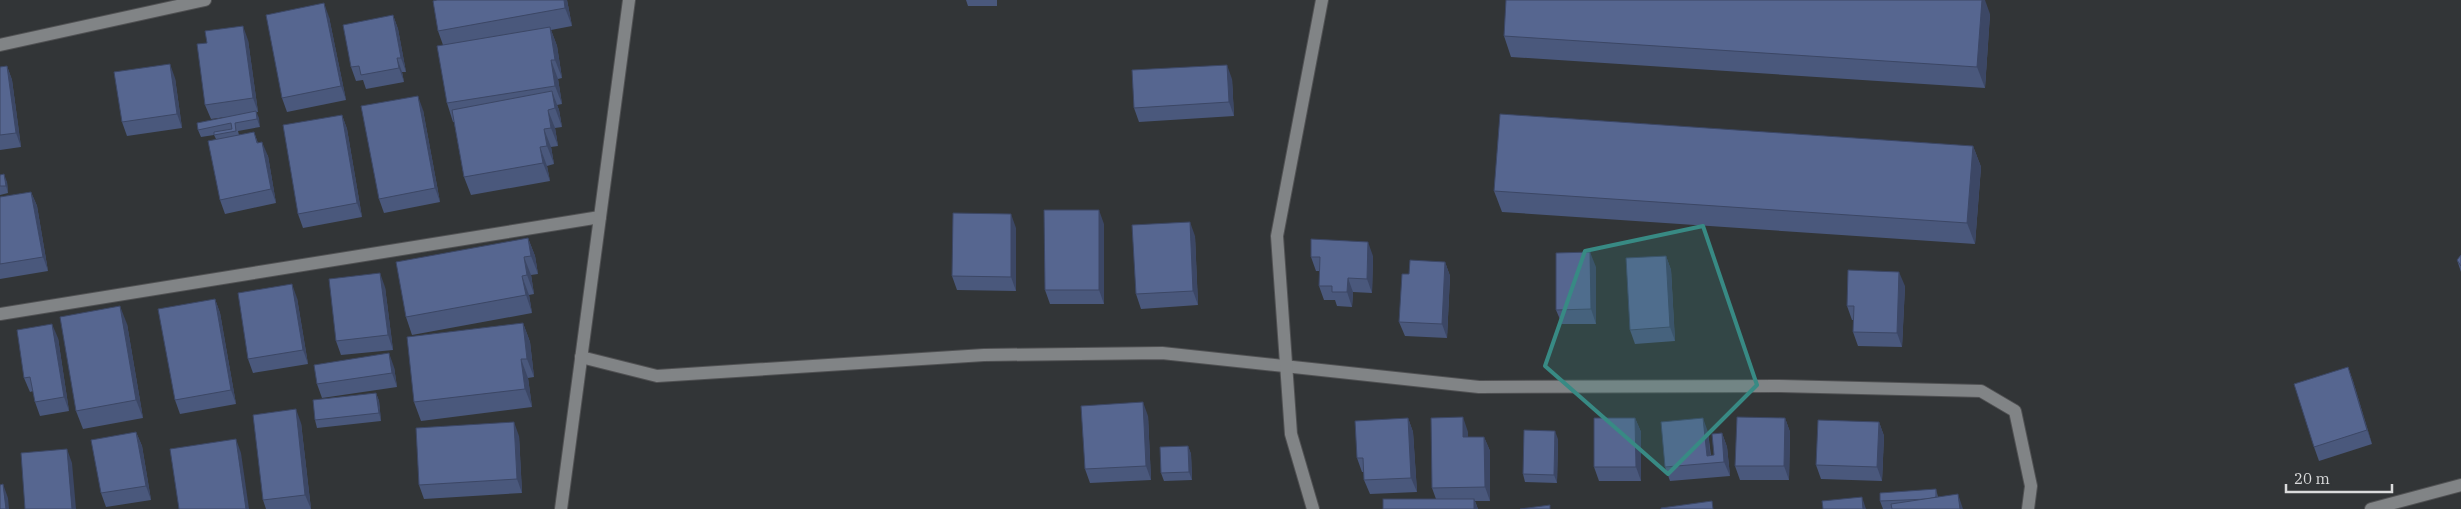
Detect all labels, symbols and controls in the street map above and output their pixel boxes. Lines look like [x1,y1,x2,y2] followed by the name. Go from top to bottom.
[2286,462,2392,494] scale bar
[2294,469,2330,488] text: 20 m

